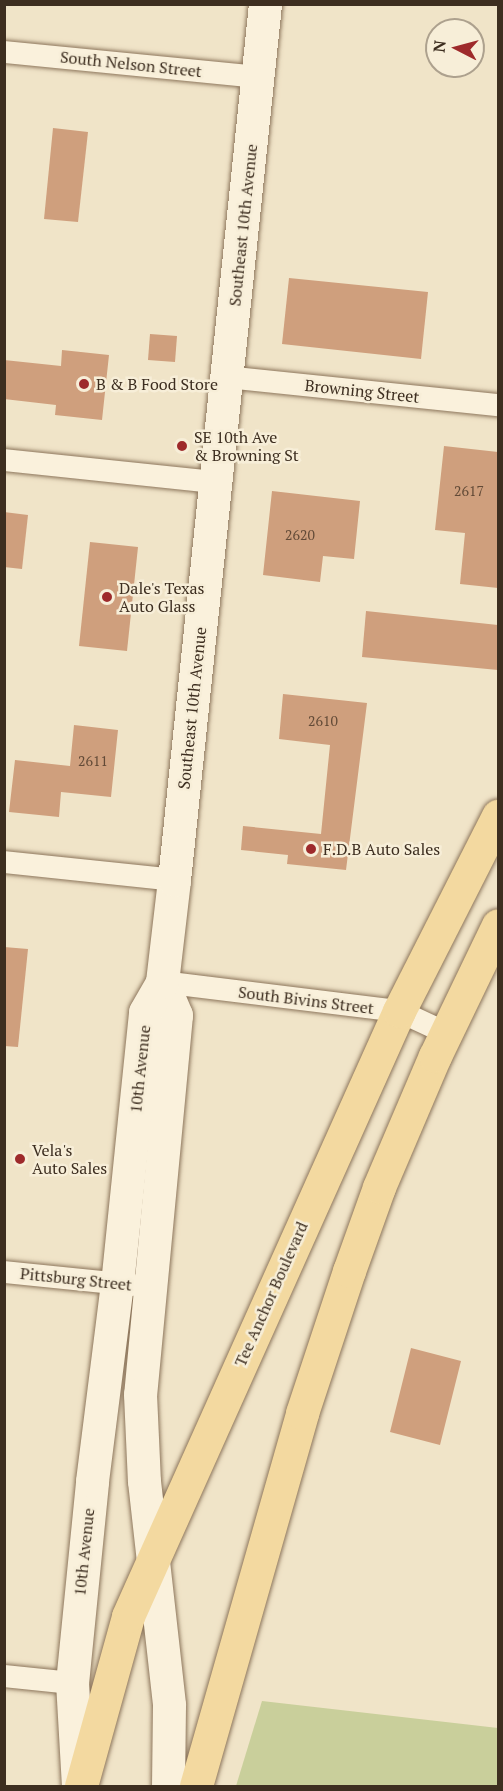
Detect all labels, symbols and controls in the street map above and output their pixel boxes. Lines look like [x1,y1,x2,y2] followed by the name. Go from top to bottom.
[425,18,485,78] north arrow
[428,39,451,54] text: N
[59,47,203,81] street label: South Nelson Street
[225,143,261,307] street label: Southeast 10th Avenue
[96,374,218,394] place label: B & B Food Store
[304,375,420,407] street label: Browning Street
[77,377,91,391] marker: B & B Food Store
[194,427,299,465] place label: SE 10th Ave & Browning St
[175,439,189,453] marker: SE 10th Ave & Browning St
[454,483,484,499] house number: 2617
[285,527,315,543] house number: 2620
[119,578,205,616] place label: Dale's Texas Auto Glass
[100,590,114,604] marker: Dale's Texas Auto Glass
[174,626,210,790] street label: Southeast 10th Avenue
[308,713,338,729] house number: 2610
[78,753,108,769] house number: 2611
[323,839,441,859] place label: F.D.B Auto Sales
[304,842,318,856] marker: F.D.B Auto Sales
[237,982,375,1018] street label: South Bivins Street
[126,1024,154,1114] street label: 10th Avenue
[32,1140,107,1178] place label: Vela's Auto Sales
[13,1152,27,1166] marker: Vela's Auto Sales
[230,1219,312,1369] street label: Tee Anchor Boulevard
[19,1264,133,1294] street label: Pittsburg Street
[70,1507,98,1597] street label: 10th Avenue

